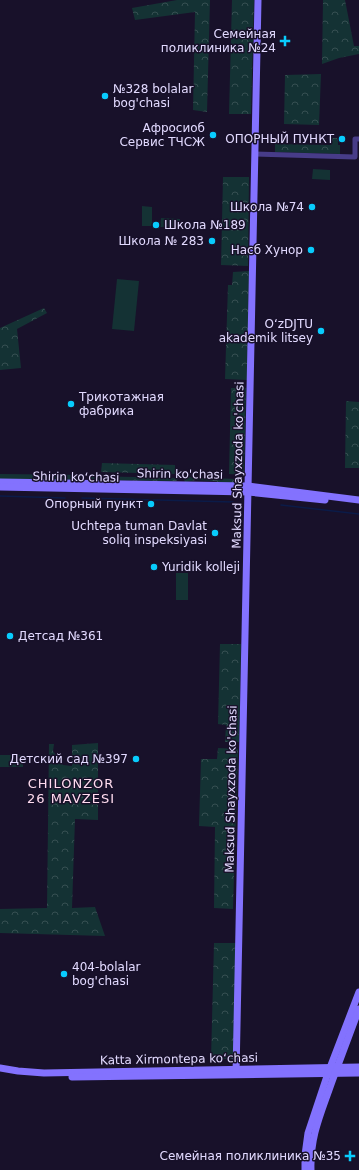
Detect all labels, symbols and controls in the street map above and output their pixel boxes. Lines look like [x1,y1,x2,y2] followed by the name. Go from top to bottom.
[161,27,276,55] place label: Семейная поликлиника №24
[279,35,291,47] marker: Семейная поликлиника №24
[113,82,194,110] place label: №328 bolalar bog'chasi
[100,91,110,101] marker: №328 bolalar bog'chasi
[119,121,205,149] place label: Афросиоб Сервис ТЧСЖ
[208,130,218,140] marker: Афросиоб Сервис ТЧСЖ
[225,131,335,146] place label: ОПОРНЫЙ ПУНКТ
[337,134,347,144] marker: ОПОРНЫЙ ПУНКТ
[230,200,304,214] place label: Школа №74
[307,202,317,212] marker: Школа №74
[164,218,246,232] place label: Школа №189
[151,220,161,230] marker: Школа №189
[119,234,204,248] place label: Школа № 283
[207,236,217,246] marker: Школа № 283
[231,243,303,257] place label: Насб Хунор
[306,245,316,255] marker: Насб Хунор
[219,317,313,345] place label: OʻzDJTU akademik litsey
[316,326,326,336] marker: OʻzDJTU akademik litsey
[230,381,246,549] street label: Maksud Shayxzoda ko'chasi
[78,390,164,418] place label: Трикотажная фабрика
[66,399,76,409] marker: Трикотажная фабрика
[137,466,223,482] street label: Shirin ko'chasi
[32,469,120,485] street label: Shirin koʻchasi
[45,497,143,511] place label: Опорный пункт
[146,499,156,509] marker: Опорный пункт
[71,519,207,547] place label: Uchtepa tuman Davlat soliq inspeksiyasi
[210,528,220,538] marker: Uchtepa tuman Davlat soliq inspeksiyasi
[161,560,240,574] place label: Yuridik kolleji
[149,562,159,572] marker: Yuridik kolleji
[18,629,103,643] place label: Детсад №361
[5,631,15,641] marker: Детсад №361
[223,705,239,873] street label: Maksud Shayxzoda ko'chasi
[10,752,128,766] place label: Детский сад №397
[131,754,141,764] marker: Детский сад №397
[27,776,115,806] district label: CHILONZOR 26 MAVZESI
[72,960,141,988] place label: 404-bolalar bog'chasi
[59,969,69,979] marker: 404-bolalar bog'chasi
[100,1051,258,1067] street label: Katta Xirmontepa koʻchasi
[160,1149,341,1163] place label: Семейная поликлиника №35
[344,1150,356,1162] marker: Семейная поликлиника №35

